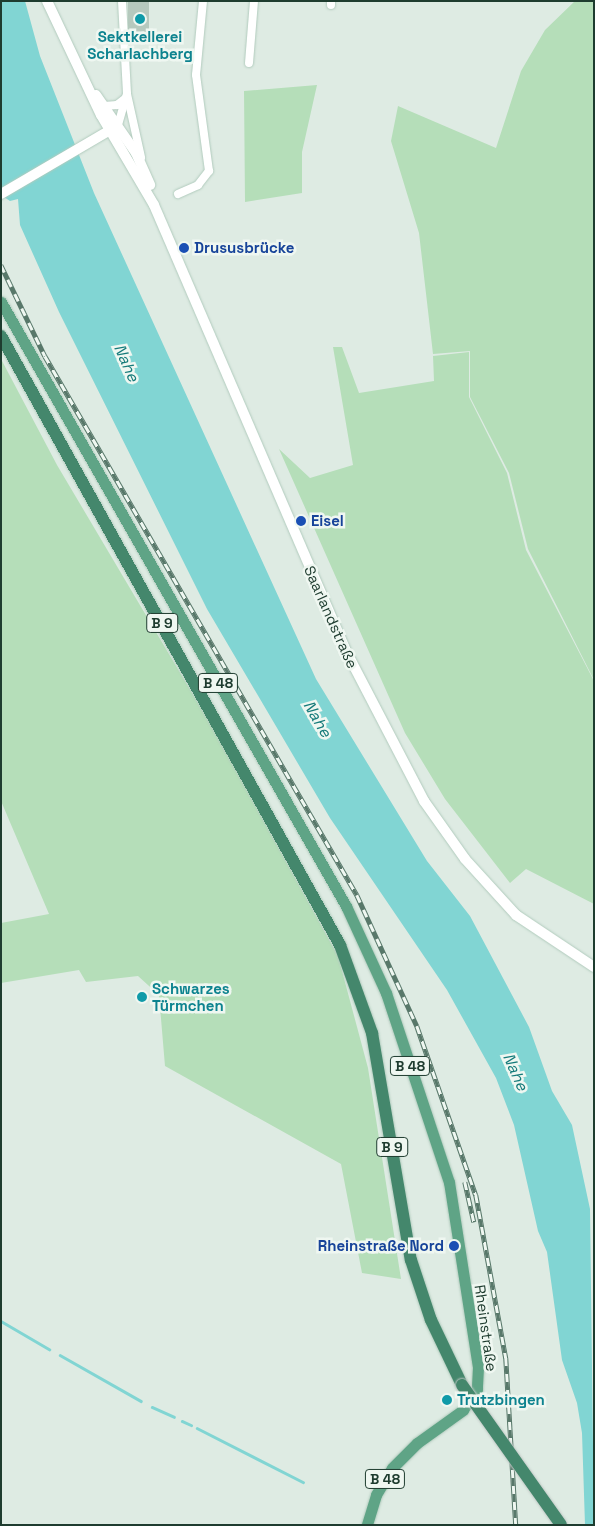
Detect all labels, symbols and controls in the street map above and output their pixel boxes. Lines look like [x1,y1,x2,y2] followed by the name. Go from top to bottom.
[134,13,146,25] marker: Sektkellerei Scharlachberg
[87,27,193,62] place label: Sektkellerei Scharlachberg
[194,239,294,257] place label: Drususbrücke
[178,242,190,254] marker: Drususbrücke
[109,341,143,385] water label: Nahe
[311,512,344,530] place label: Eisel
[295,515,307,527] marker: Eisel
[300,563,362,671] street label: Saarlandstraße
[146,612,178,634] road number: B 9
[197,671,239,694] road number: B 48
[299,697,335,741] water label: Nahe
[152,979,230,1014] place label: Schwarzes Türmchen
[136,991,148,1003] marker: Schwarzes Türmchen
[498,1050,532,1094] water label: Nahe
[389,1054,431,1078] road number: B 48
[376,1136,408,1158] road number: B 9
[318,1237,444,1255] place label: Rheinstraße Nord
[448,1240,460,1252] marker: Rheinstraße Nord
[471,1283,501,1373] street label: Rheinstraße
[457,1391,545,1409] place label: Trutzbingen
[441,1394,453,1406] marker: Trutzbingen
[364,1468,406,1490] road number: B 48

